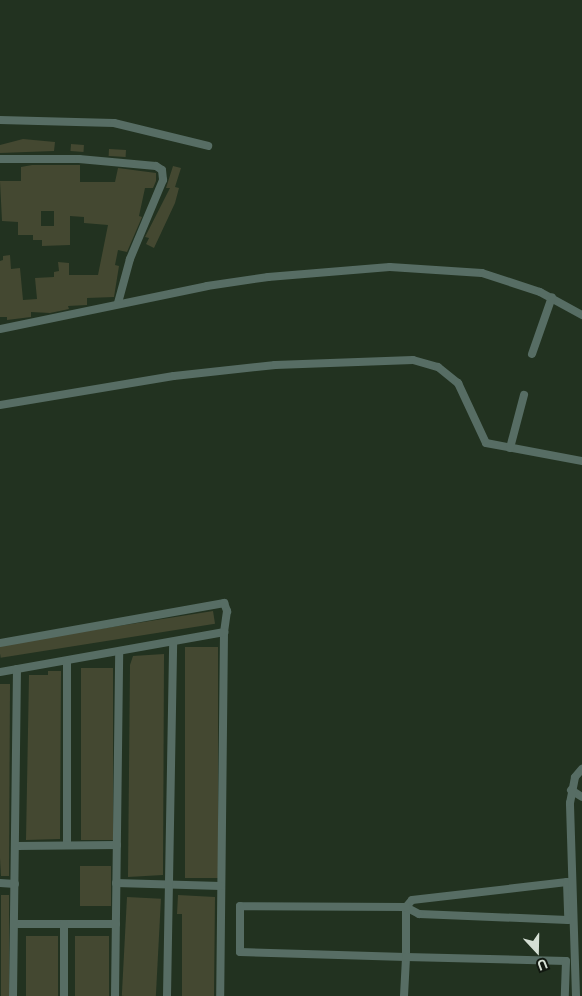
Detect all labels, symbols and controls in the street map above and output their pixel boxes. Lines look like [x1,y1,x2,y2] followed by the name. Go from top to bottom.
[512,926,562,976] north arrow
[535,956,550,974] text: U

